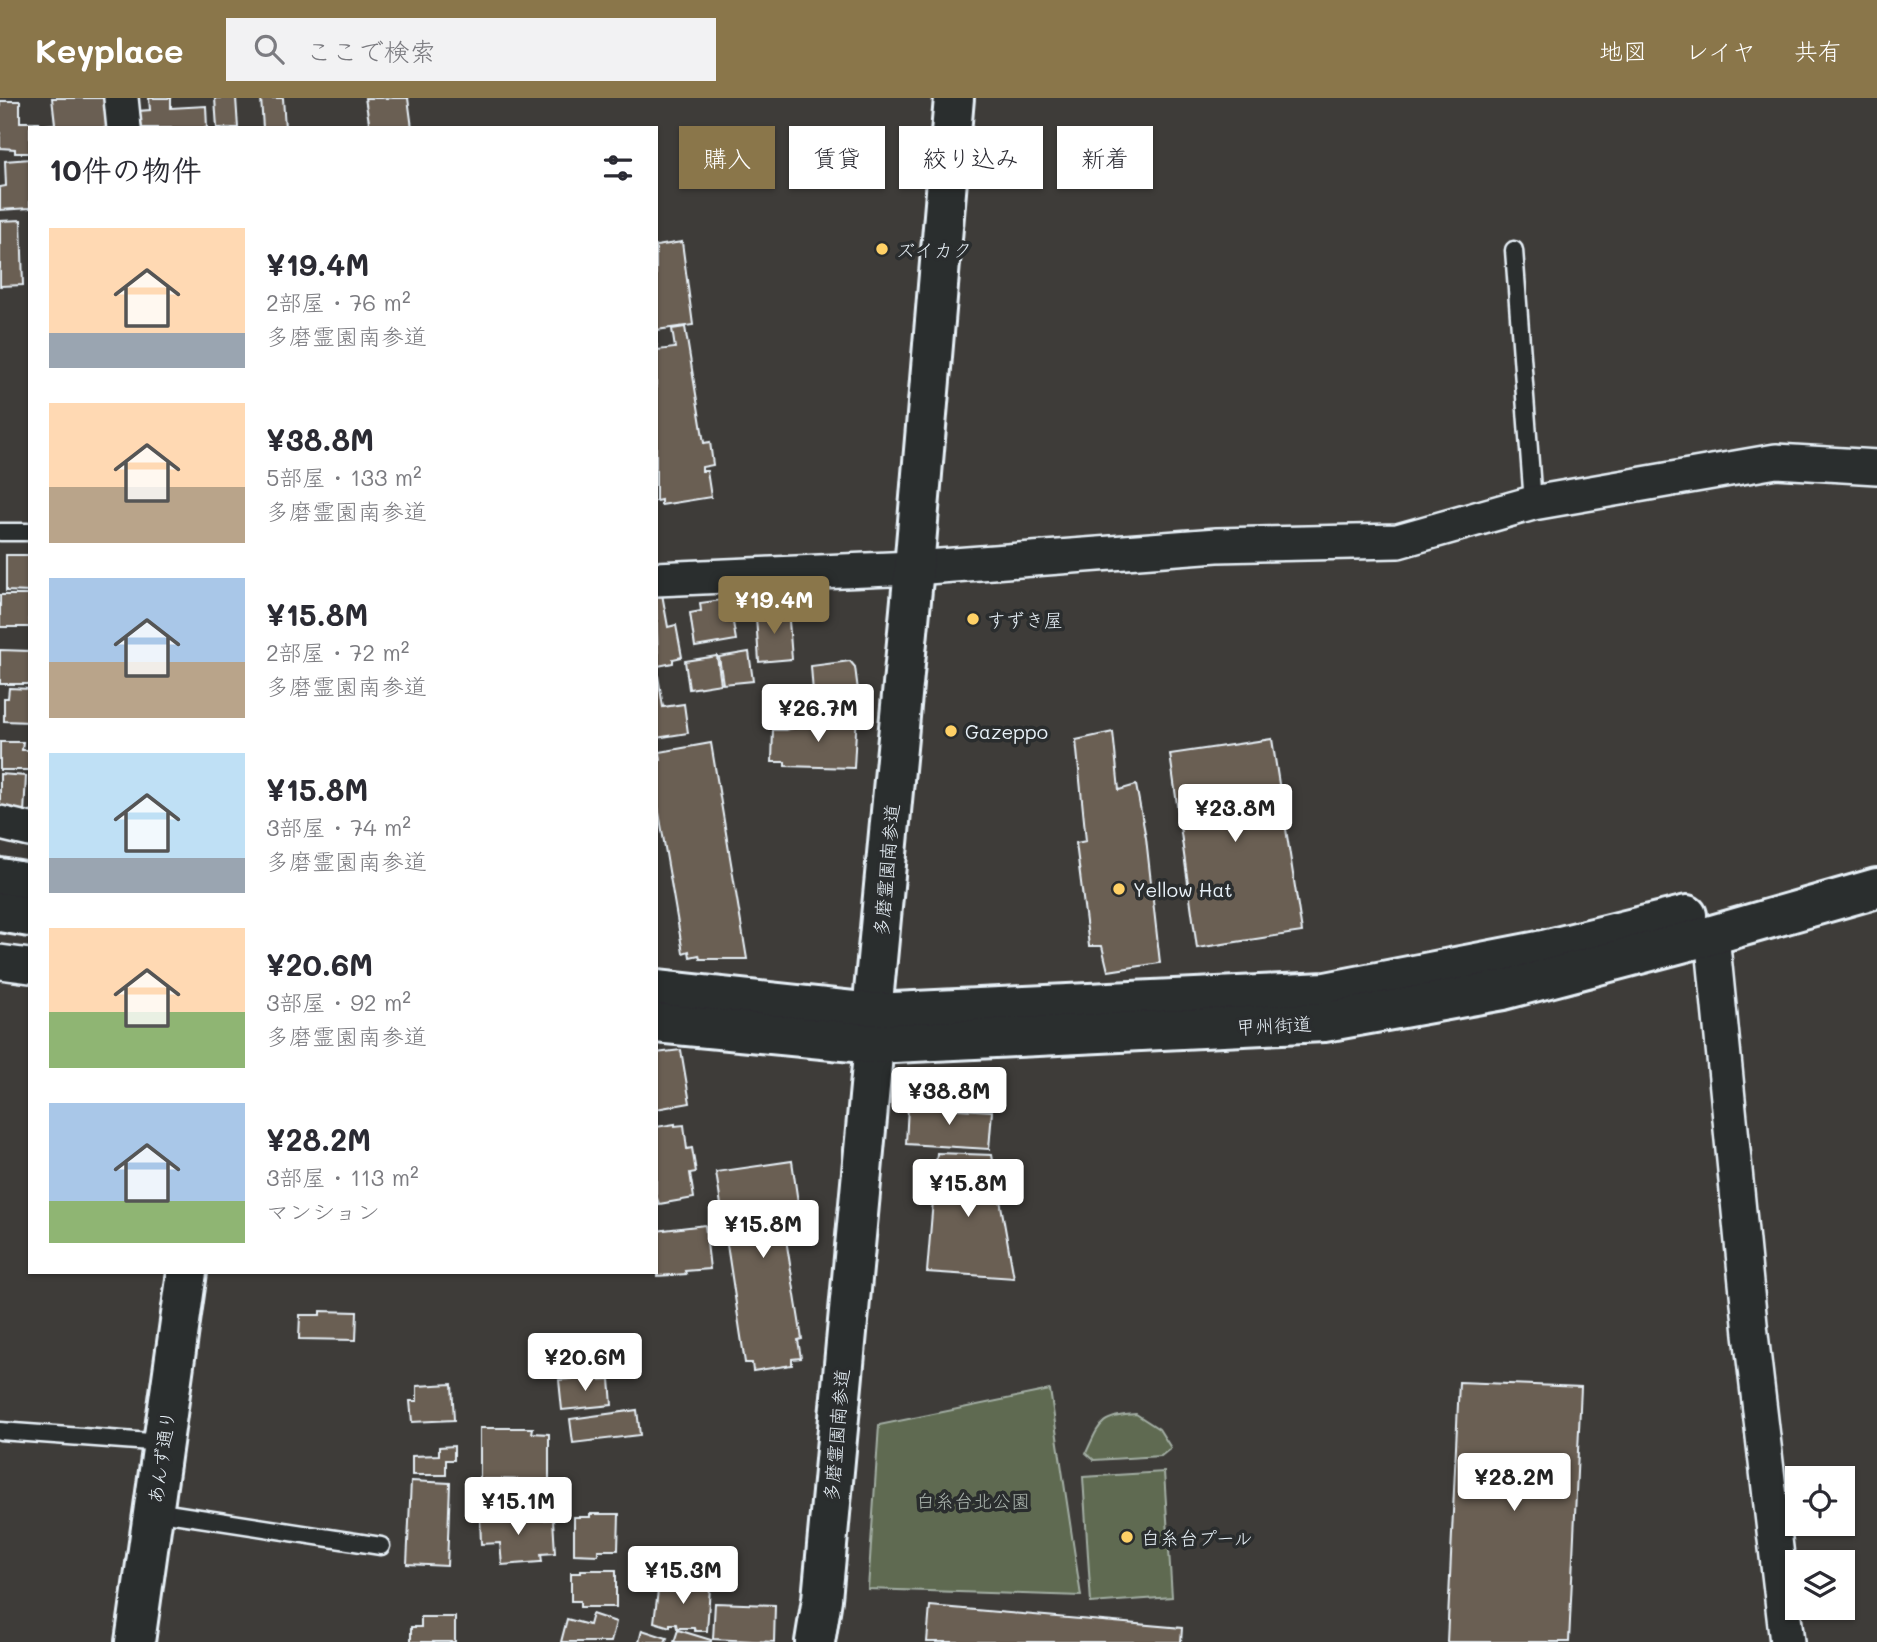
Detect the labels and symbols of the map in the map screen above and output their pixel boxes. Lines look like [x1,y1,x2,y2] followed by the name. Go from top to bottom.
[896,237,972,262] place label: ズイカク
[874,241,890,257] marker: ズイカク
[717,576,831,636] pin: ¥19.4M
[987,607,1063,632] place label: すずき屋
[965,611,981,627] marker: すずき屋
[761,684,875,744] pin: ¥26.7M
[965,719,1048,744] place label: Gazeppo
[943,723,959,739] marker: Gazeppo
[1178,784,1292,844] pin: ¥23.8M
[868,803,904,937] street label: 多磨霊園南参道
[1133,877,1233,902] place label: Yellow Hat
[1111,881,1127,897] marker: Yellow Hat
[1235,1011,1313,1039] street label: 甲州街道
[892,1068,1006,1127] pin: ¥38.8M
[911,1160,1025,1219] pin: ¥15.8M
[706,1200,820,1260] pin: ¥15.8M
[528,1334,642,1393] pin: ¥20.6M
[818,1368,854,1502] street label: 多磨霊園南参道
[142,1409,180,1505] street label: あんず通り
[1457,1454,1571,1513] pin: ¥28.2M
[461,1478,575,1537] pin: ¥15.1M
[916,1488,1030,1513] park label: 白糸台北公園
[1141,1525,1253,1550] place label: 白糸台プール
[1119,1529,1135,1545] marker: 白糸台プール
[626,1546,740,1606] pin: ¥15.3M

